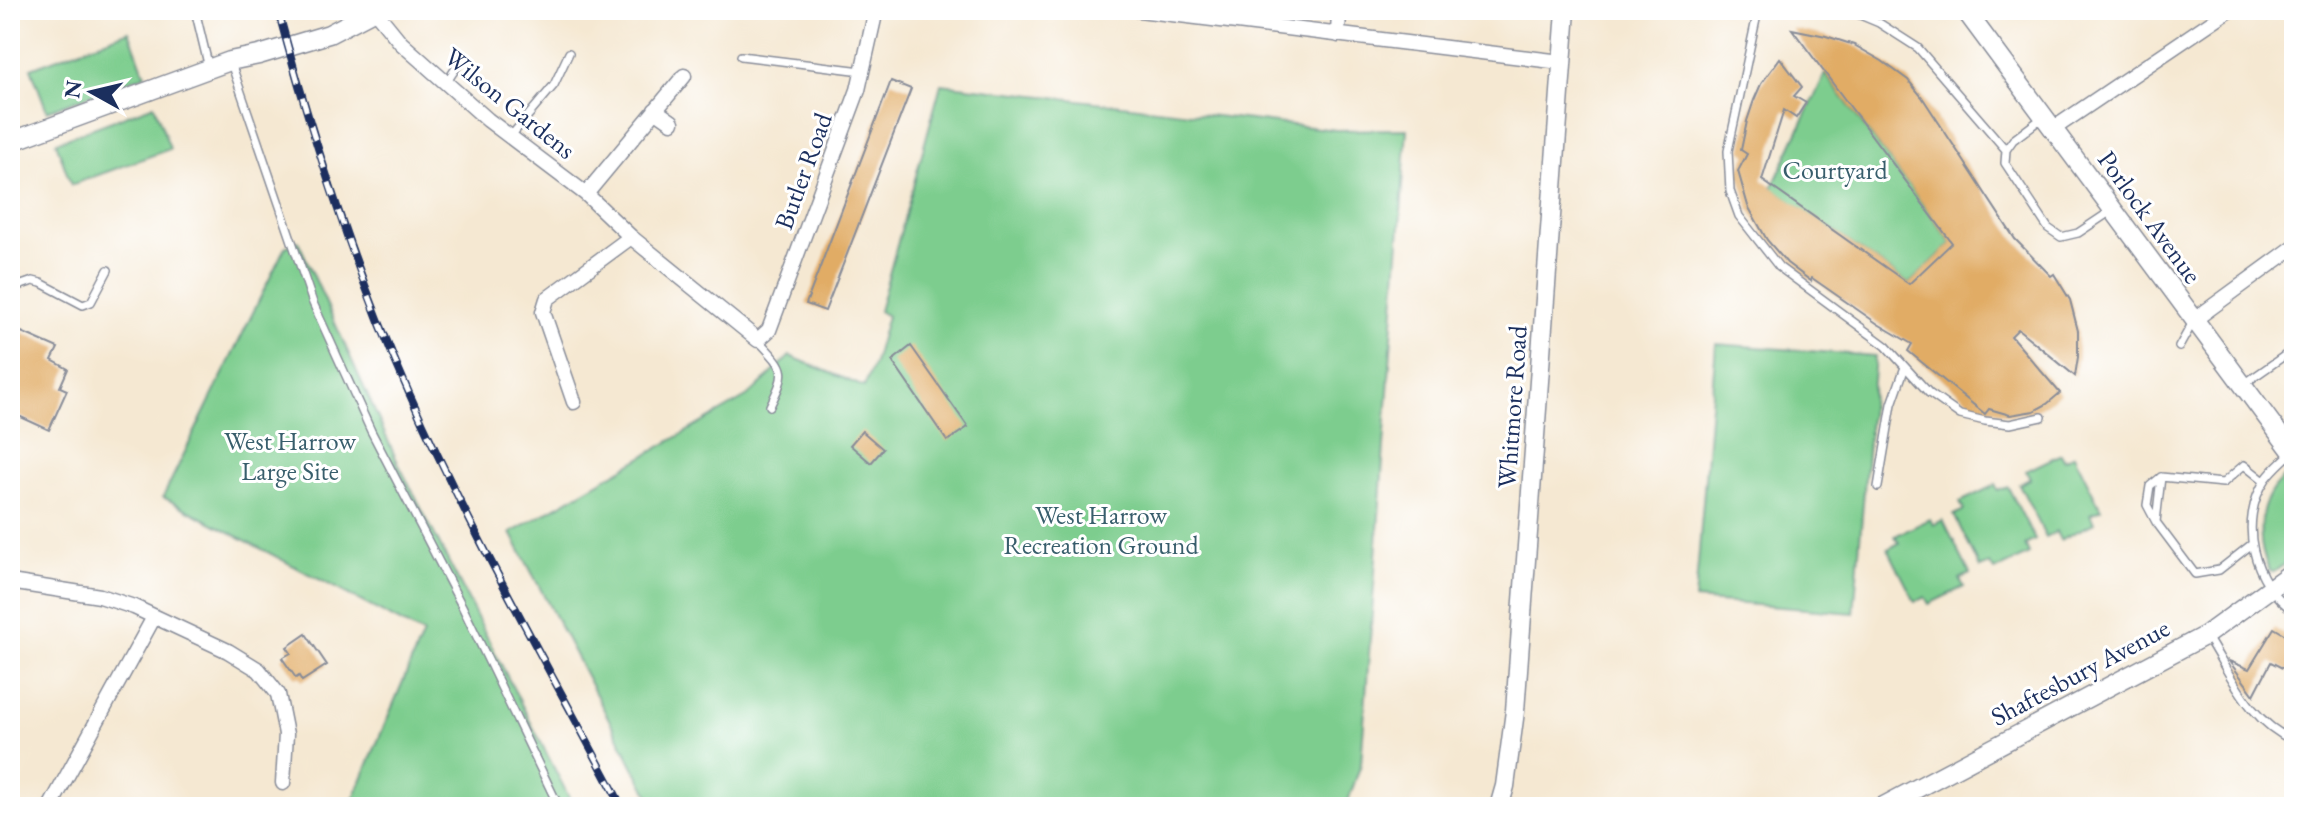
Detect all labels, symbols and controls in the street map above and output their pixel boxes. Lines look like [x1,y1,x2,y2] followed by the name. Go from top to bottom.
[437,40,583,166] street label: Wilson Gardens
[52,52,132,132] north arrow
[57,78,88,100] text: N
[766,107,840,234] street label: Butler Road
[2090,144,2210,290] street label: Porlock Avenue
[1782,153,1888,187] park label: Courtyard
[1489,324,1535,490] street label: Whitmore Road
[224,424,356,488] park label: West Harrow Large Site
[1003,498,1199,562] park label: West Harrow Recreation Ground
[1985,611,2175,733] street label: Shaftesbury Avenue

